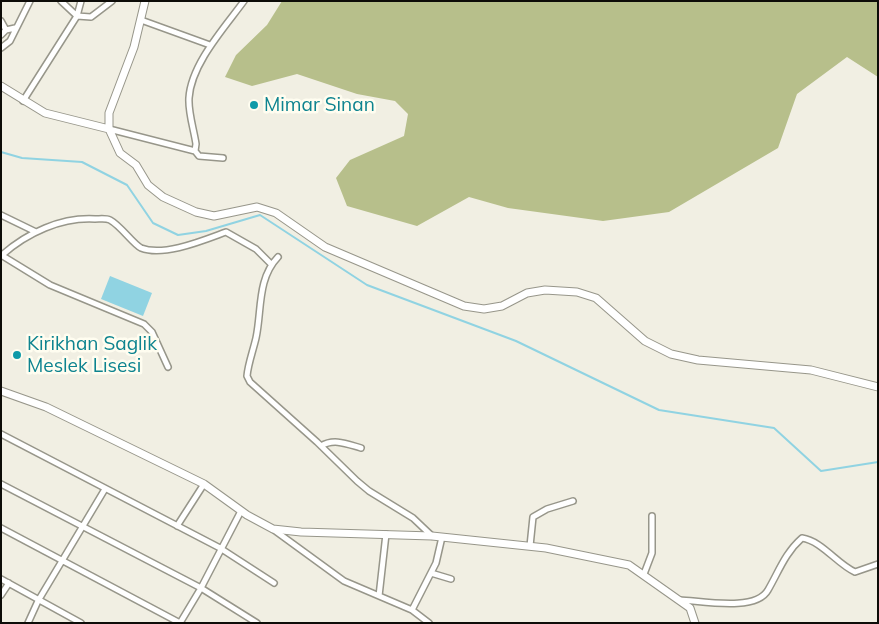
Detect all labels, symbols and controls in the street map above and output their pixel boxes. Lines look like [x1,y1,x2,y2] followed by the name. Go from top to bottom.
[264,94,375,116] place label: Mimar Sinan
[248,99,260,111] marker: Mimar Sinan
[27,333,157,377] place label: Kirikhan Saglik Meslek Lisesi
[11,349,23,361] marker: Kirikhan Saglik Meslek Lisesi

